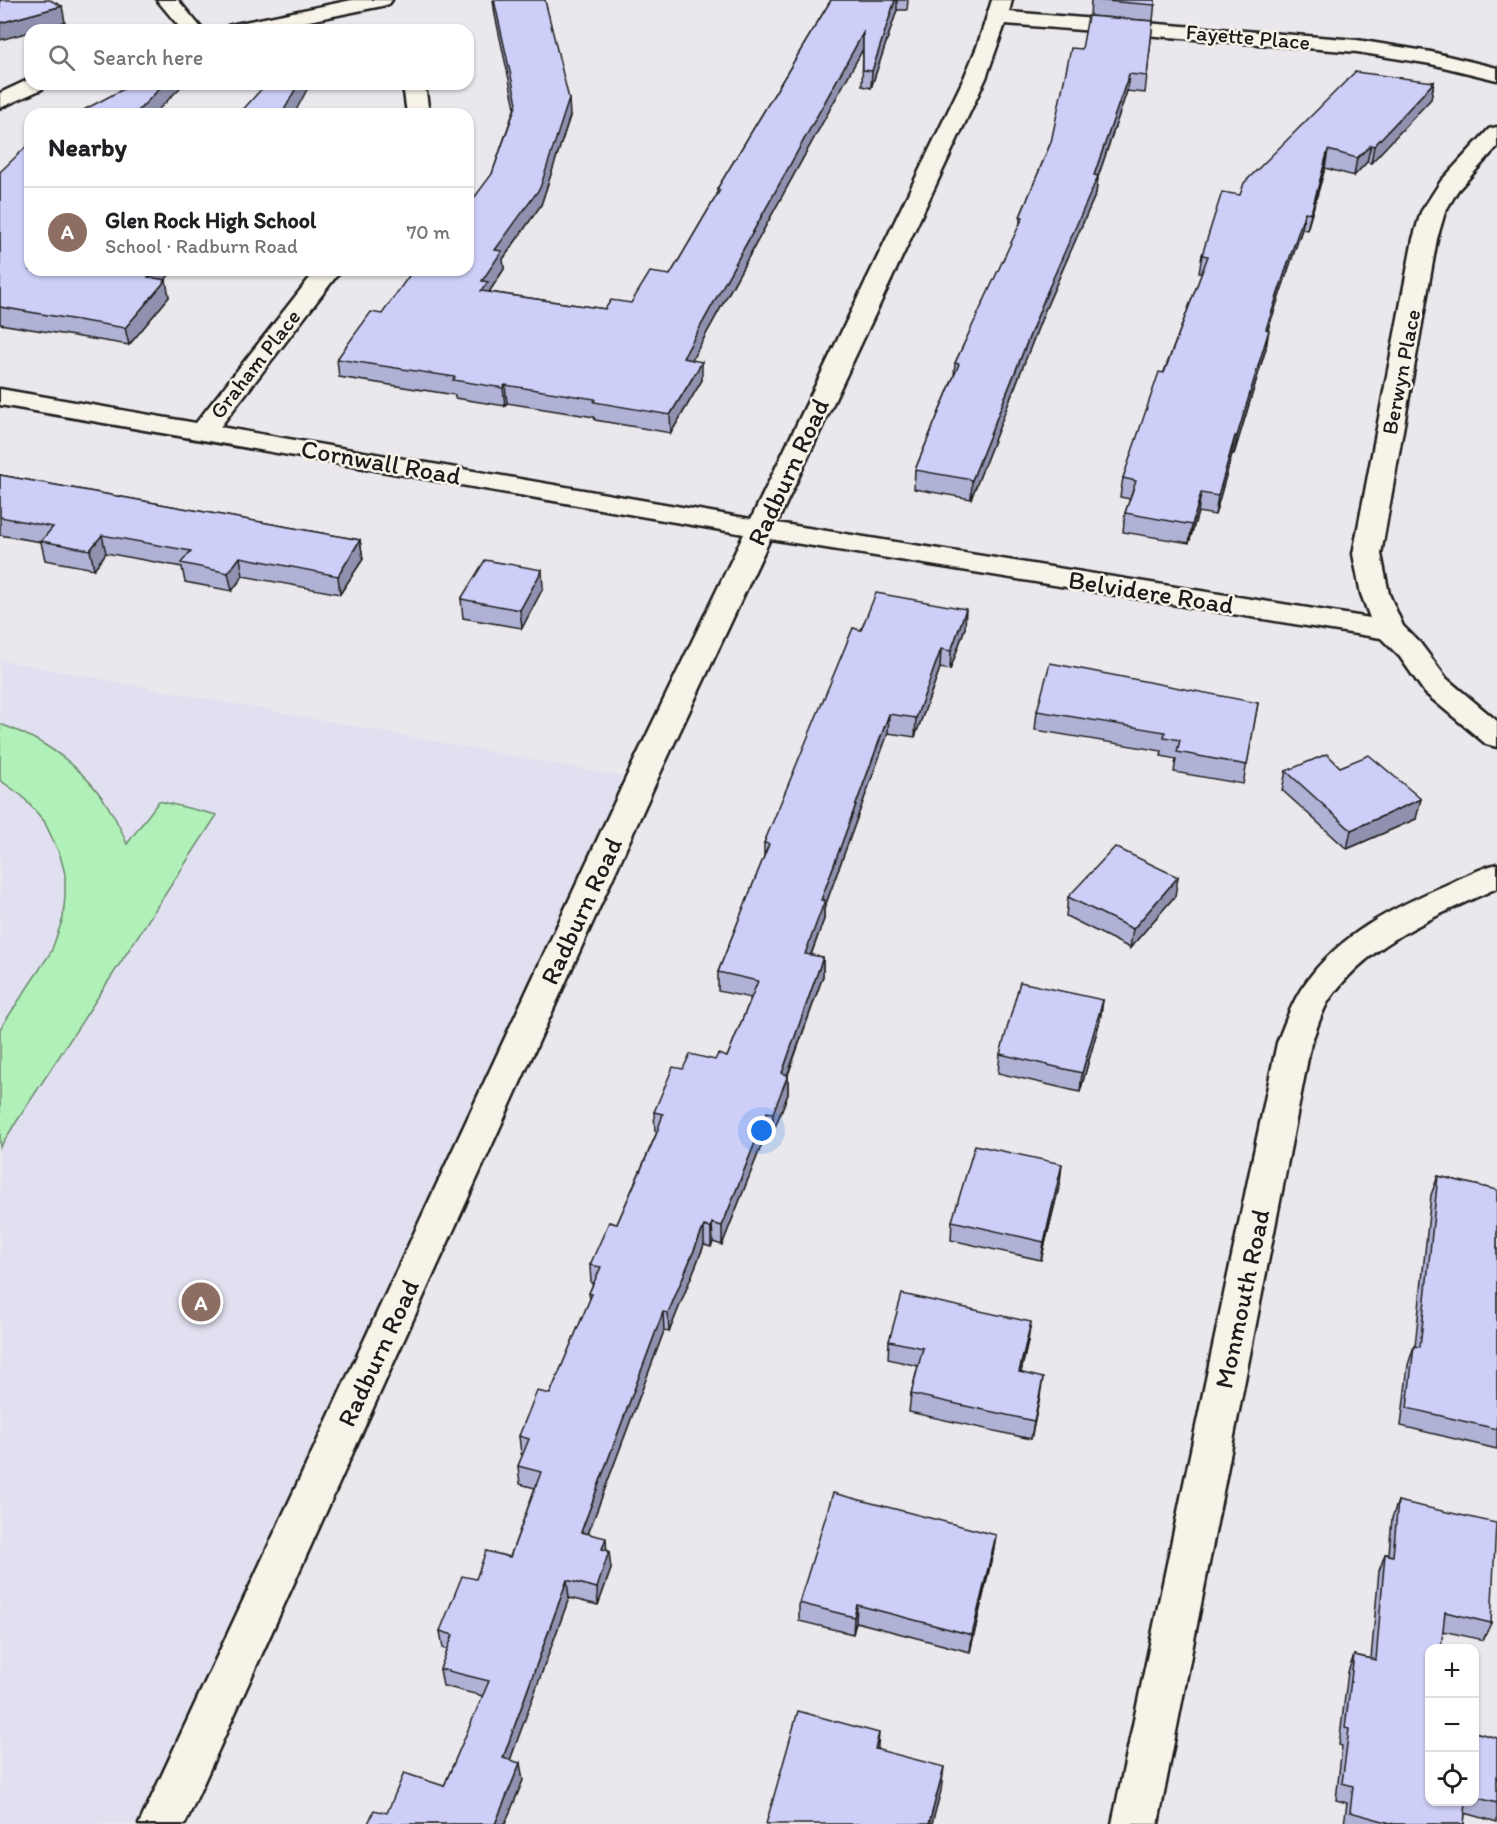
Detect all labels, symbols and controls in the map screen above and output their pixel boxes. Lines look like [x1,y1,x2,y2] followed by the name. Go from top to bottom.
[1185,18,1311,56] street label: Fayette Place
[24,24,474,90] search box
[45,41,78,74] icon: search
[93,44,203,71] text: Search here
[48,131,127,163] text: Nearby
[105,207,316,234] text: Glen Rock High School
[61,220,74,244] text: A
[406,220,450,244] text: 70 m
[105,234,298,258] text: School · Radburn Road
[204,304,306,424] street label: Graham Place
[1376,307,1426,437] street label: Berwyn Place
[740,393,836,551] street label: Radburn Road
[299,432,463,492] street label: Cornwall Road
[1066,563,1236,621] street label: Belvidere Road
[533,832,629,990] street label: Radburn Road
[747,1116,776,1145] your location
[1207,1206,1277,1391] street label: Monmouth Road
[330,1274,426,1432] street label: Radburn Road
[182,1280,220,1324] pin: A
[1425,1644,1479,1806] map controls
[1425,1644,1479,1698] button: +
[1425,1698,1479,1752] button: −
[1425,1752,1479,1806] button: locate

